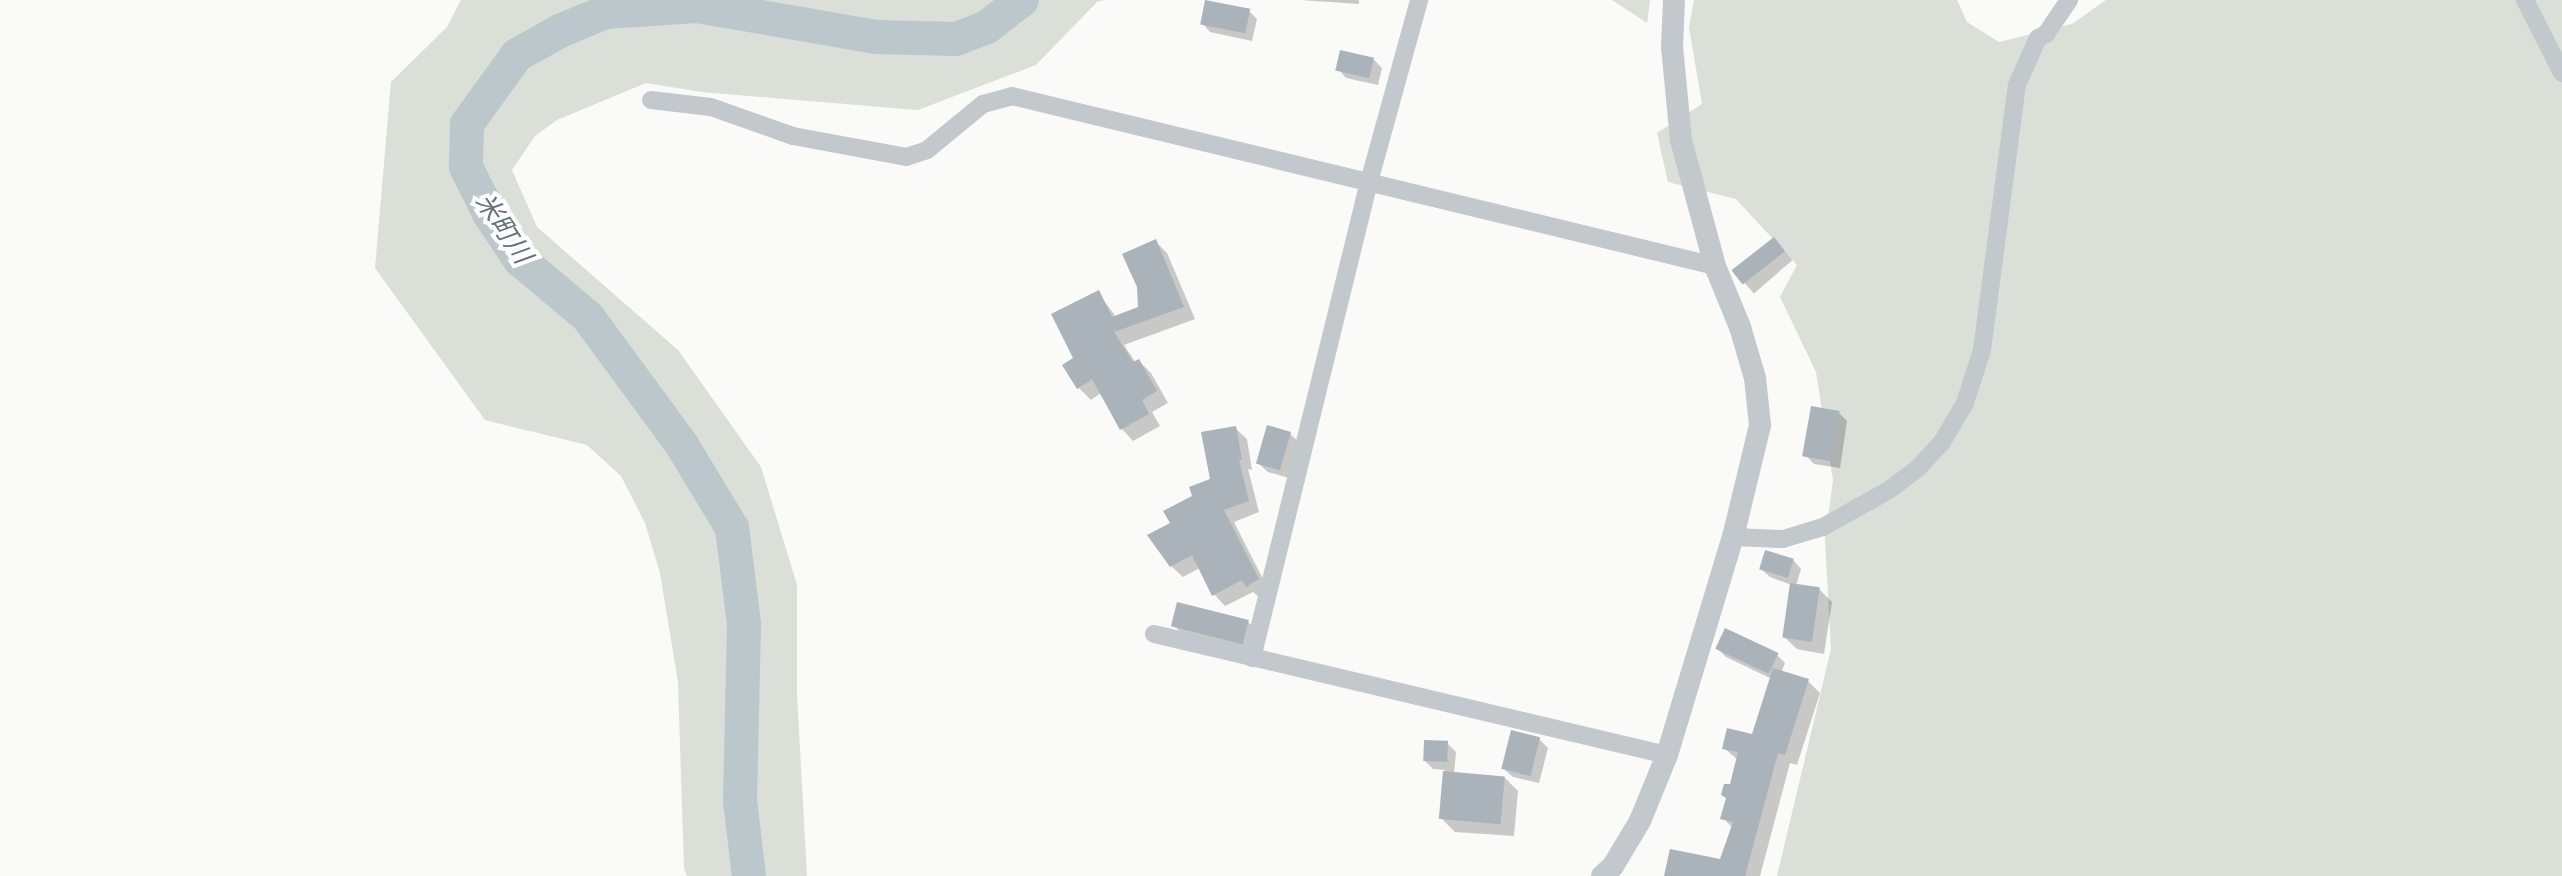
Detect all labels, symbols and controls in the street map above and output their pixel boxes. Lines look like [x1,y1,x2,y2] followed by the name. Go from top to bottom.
[469,187,539,269] water label: 米町川

